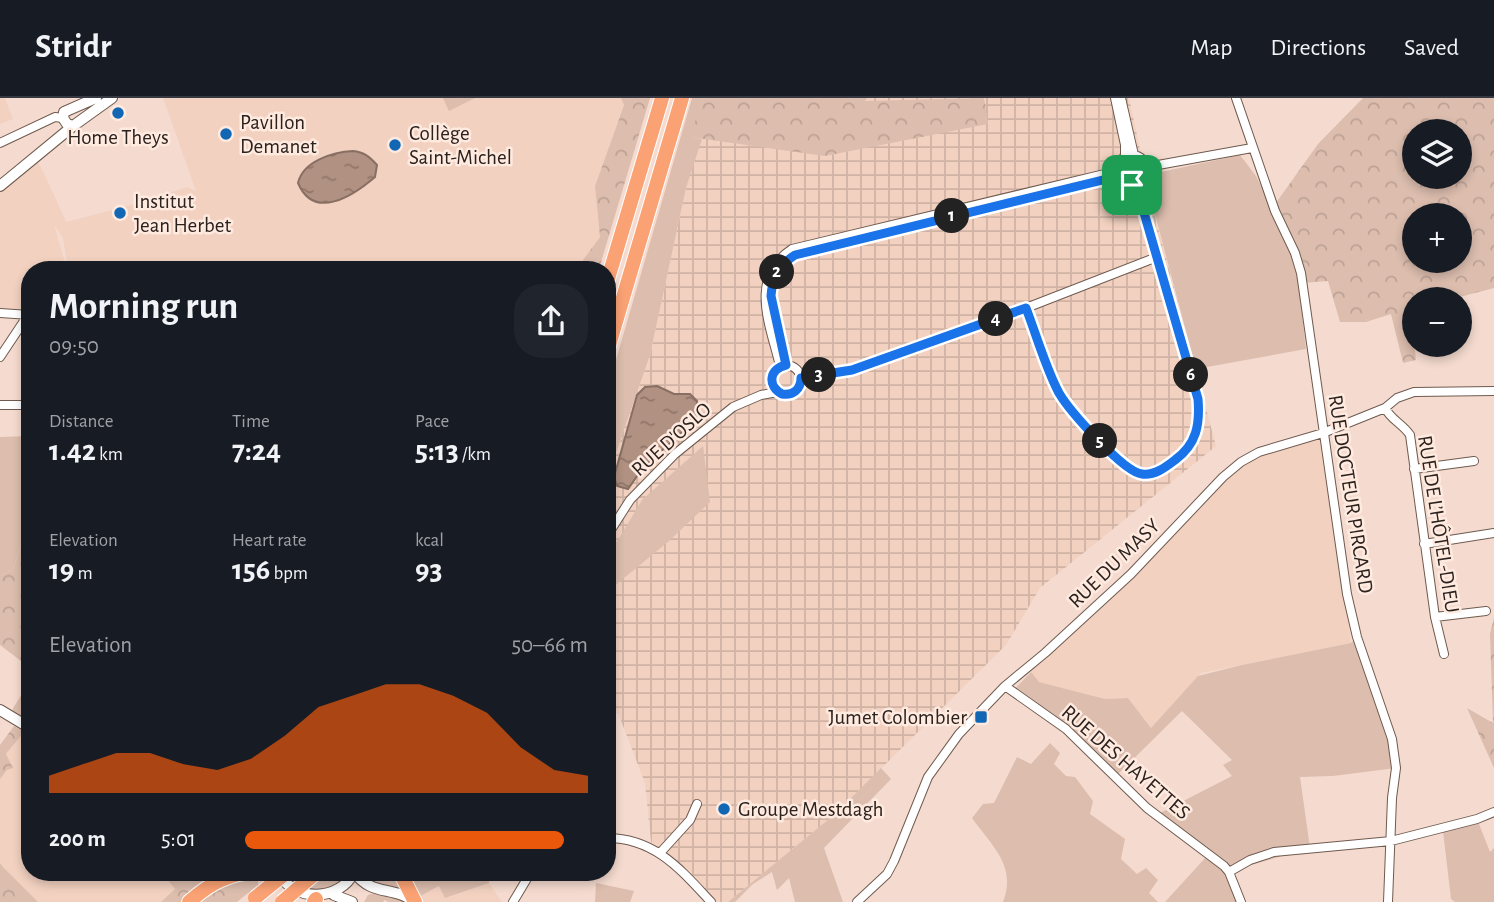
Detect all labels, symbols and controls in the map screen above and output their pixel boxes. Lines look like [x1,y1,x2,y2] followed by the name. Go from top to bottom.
[35,31,112,64] text: Stridr
[1190,36,1232,60] text: Map
[1270,36,1366,60] text: Directions
[1404,36,1459,60] text: Saved
[110,105,126,121] marker: Home Theys
[240,112,317,157] place label: Pavillon Demanet
[1402,119,1472,357] map controls
[1402,119,1472,189] button: layers
[409,123,512,168] place label: Collège Saint-Michel
[218,126,234,142] marker: Pavillon Demanet
[67,127,169,148] place label: Home Theys
[387,137,403,153] marker: Collège Saint-Michel
[1102,155,1162,215] pin
[1113,166,1151,204] icon: arrive
[134,191,231,236] place label: Institut Jean Herbet
[934,198,970,234] pin: 1
[1402,203,1472,273] button: +
[112,205,128,221] marker: Institut Jean Herbet
[948,206,955,225] text: 1
[760,254,794,290] pin: 2
[772,262,781,281] text: 2
[514,284,588,358] button: share
[1402,287,1472,357] button: −
[49,288,238,326] text: Morning run
[978,302,1014,336] pin: 4
[991,309,1000,328] text: 4
[49,335,99,358] text: 09:50
[802,358,836,392] pin: 3
[1174,358,1208,392] pin: 6
[814,365,823,384] text: 3
[1186,365,1195,384] text: 6
[1324,393,1377,595] street label: RUE DOCTEUR PIRCARD
[628,398,715,480] street label: RUE D'OSLO
[49,412,113,431] text: Distance
[232,412,270,431] text: Time
[415,412,449,431] text: Pace
[1082,424,1118,458] pin: 5
[1095,431,1104,450] text: 5
[1414,434,1465,614] street label: RUE DE L’HÔTEL-DIEU
[49,436,96,466] text: 1.42
[232,436,281,466] text: 7:24
[415,436,459,466] text: 5:13
[96,445,123,464] text: km
[459,445,491,464] text: /km
[1065,515,1164,612] street label: RUE DU MASY
[49,531,118,550] text: Elevation
[232,531,307,550] text: Heart rate
[415,531,444,550] text: kcal
[49,555,74,585] text: 19
[232,555,270,585] text: 156
[415,555,442,585] text: 93
[74,564,93,583] text: m
[270,564,308,583] text: bpm
[49,634,132,657] text: Elevation
[511,634,588,657] text: 50–66 m
[1058,701,1194,824] street label: RUE DES HAYETTES
[828,707,967,728] place label: Jumet Colombier
[973,709,989,725] marker: Jumet Colombier
[738,799,884,820] place label: Groupe Mestdagh
[716,801,732,817] marker: Groupe Mestdagh
[49,828,106,851] text: 200 m
[161,828,196,851] text: 5:01

